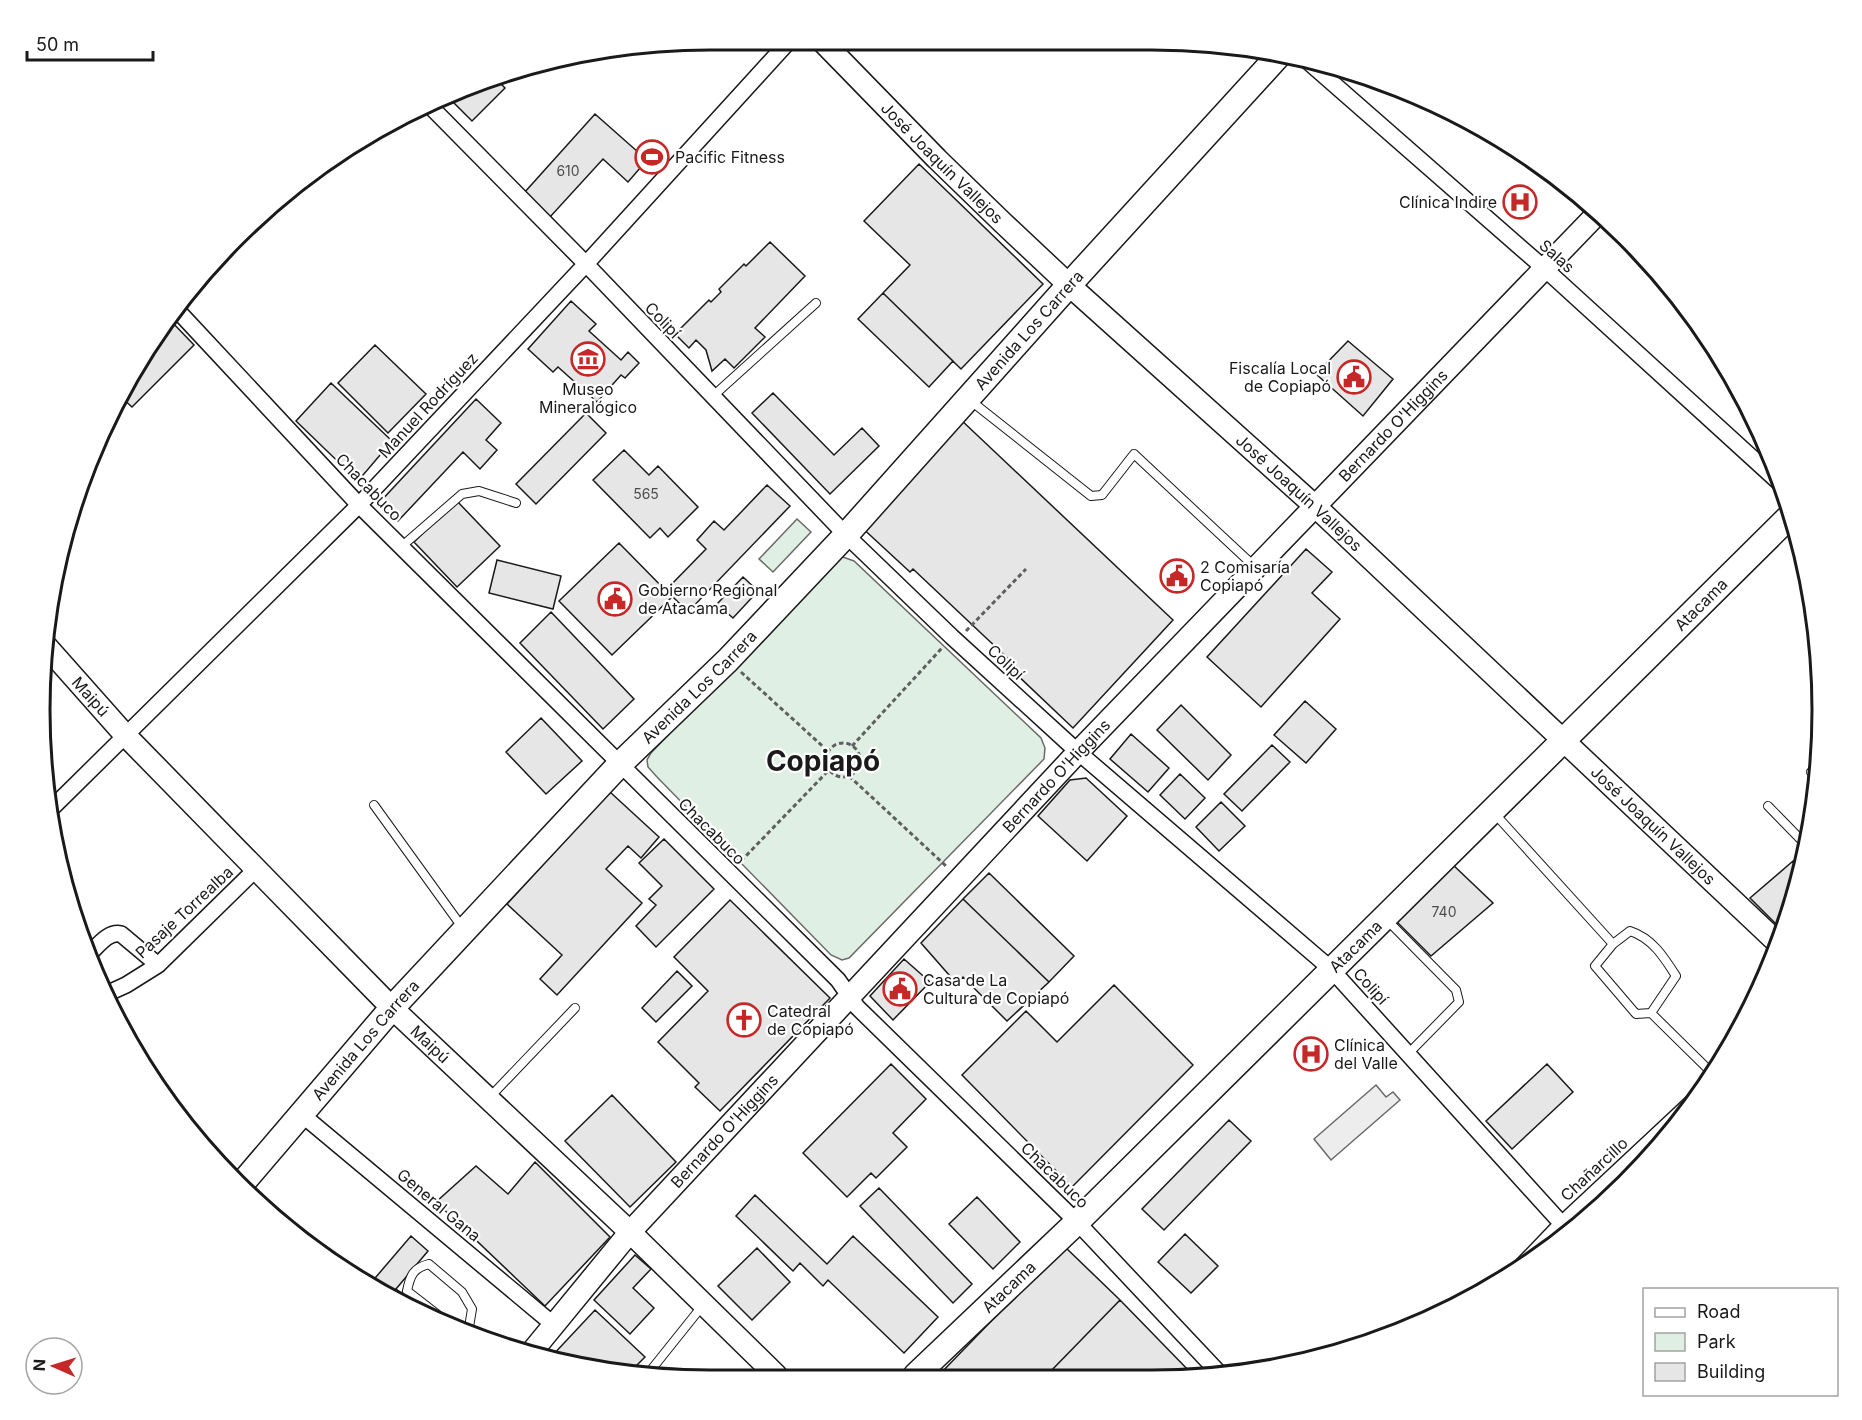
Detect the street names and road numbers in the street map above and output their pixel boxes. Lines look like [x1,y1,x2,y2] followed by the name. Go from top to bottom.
[877,98,1008,228] street label: José Joaquín Vallejos
[1535,235,1579,277] street label: Salas
[970,266,1087,394] street label: Avenida Los Carrera
[641,298,685,342] street label: Colipí
[374,348,482,462] street label: Manuel Rodríguez
[1334,365,1452,486] street label: Bernardo O'Higgins
[1232,430,1366,555] street label: José Joaquín Vallejos
[332,449,406,525] street label: Chacabuco
[1670,574,1731,635] street label: Atacama
[638,626,761,748] street label: Avenida Los Carrera
[984,640,1029,684] street label: Colipí
[68,672,114,720] street label: Maipú
[998,715,1114,837] street label: Bernardo O'Higgins
[1587,762,1720,889] street label: José Joaquín Vallejos
[674,793,750,869] street label: Chacabuco
[131,862,237,962] street label: Pasaje Torrealba
[1325,916,1386,977] street label: Atacama
[1349,963,1393,1009] street label: Colipí
[308,975,423,1104] street label: Avenida Los Carrera
[406,1021,454,1067] street label: Maipú
[666,1070,782,1192] street label: Bernardo O'Higgins
[1556,1133,1632,1205] street label: Chañarcillo
[1017,1138,1093,1212] street label: Chacabuco
[393,1164,485,1246] street label: General Gana
[978,1257,1040,1317] street label: Atacama

